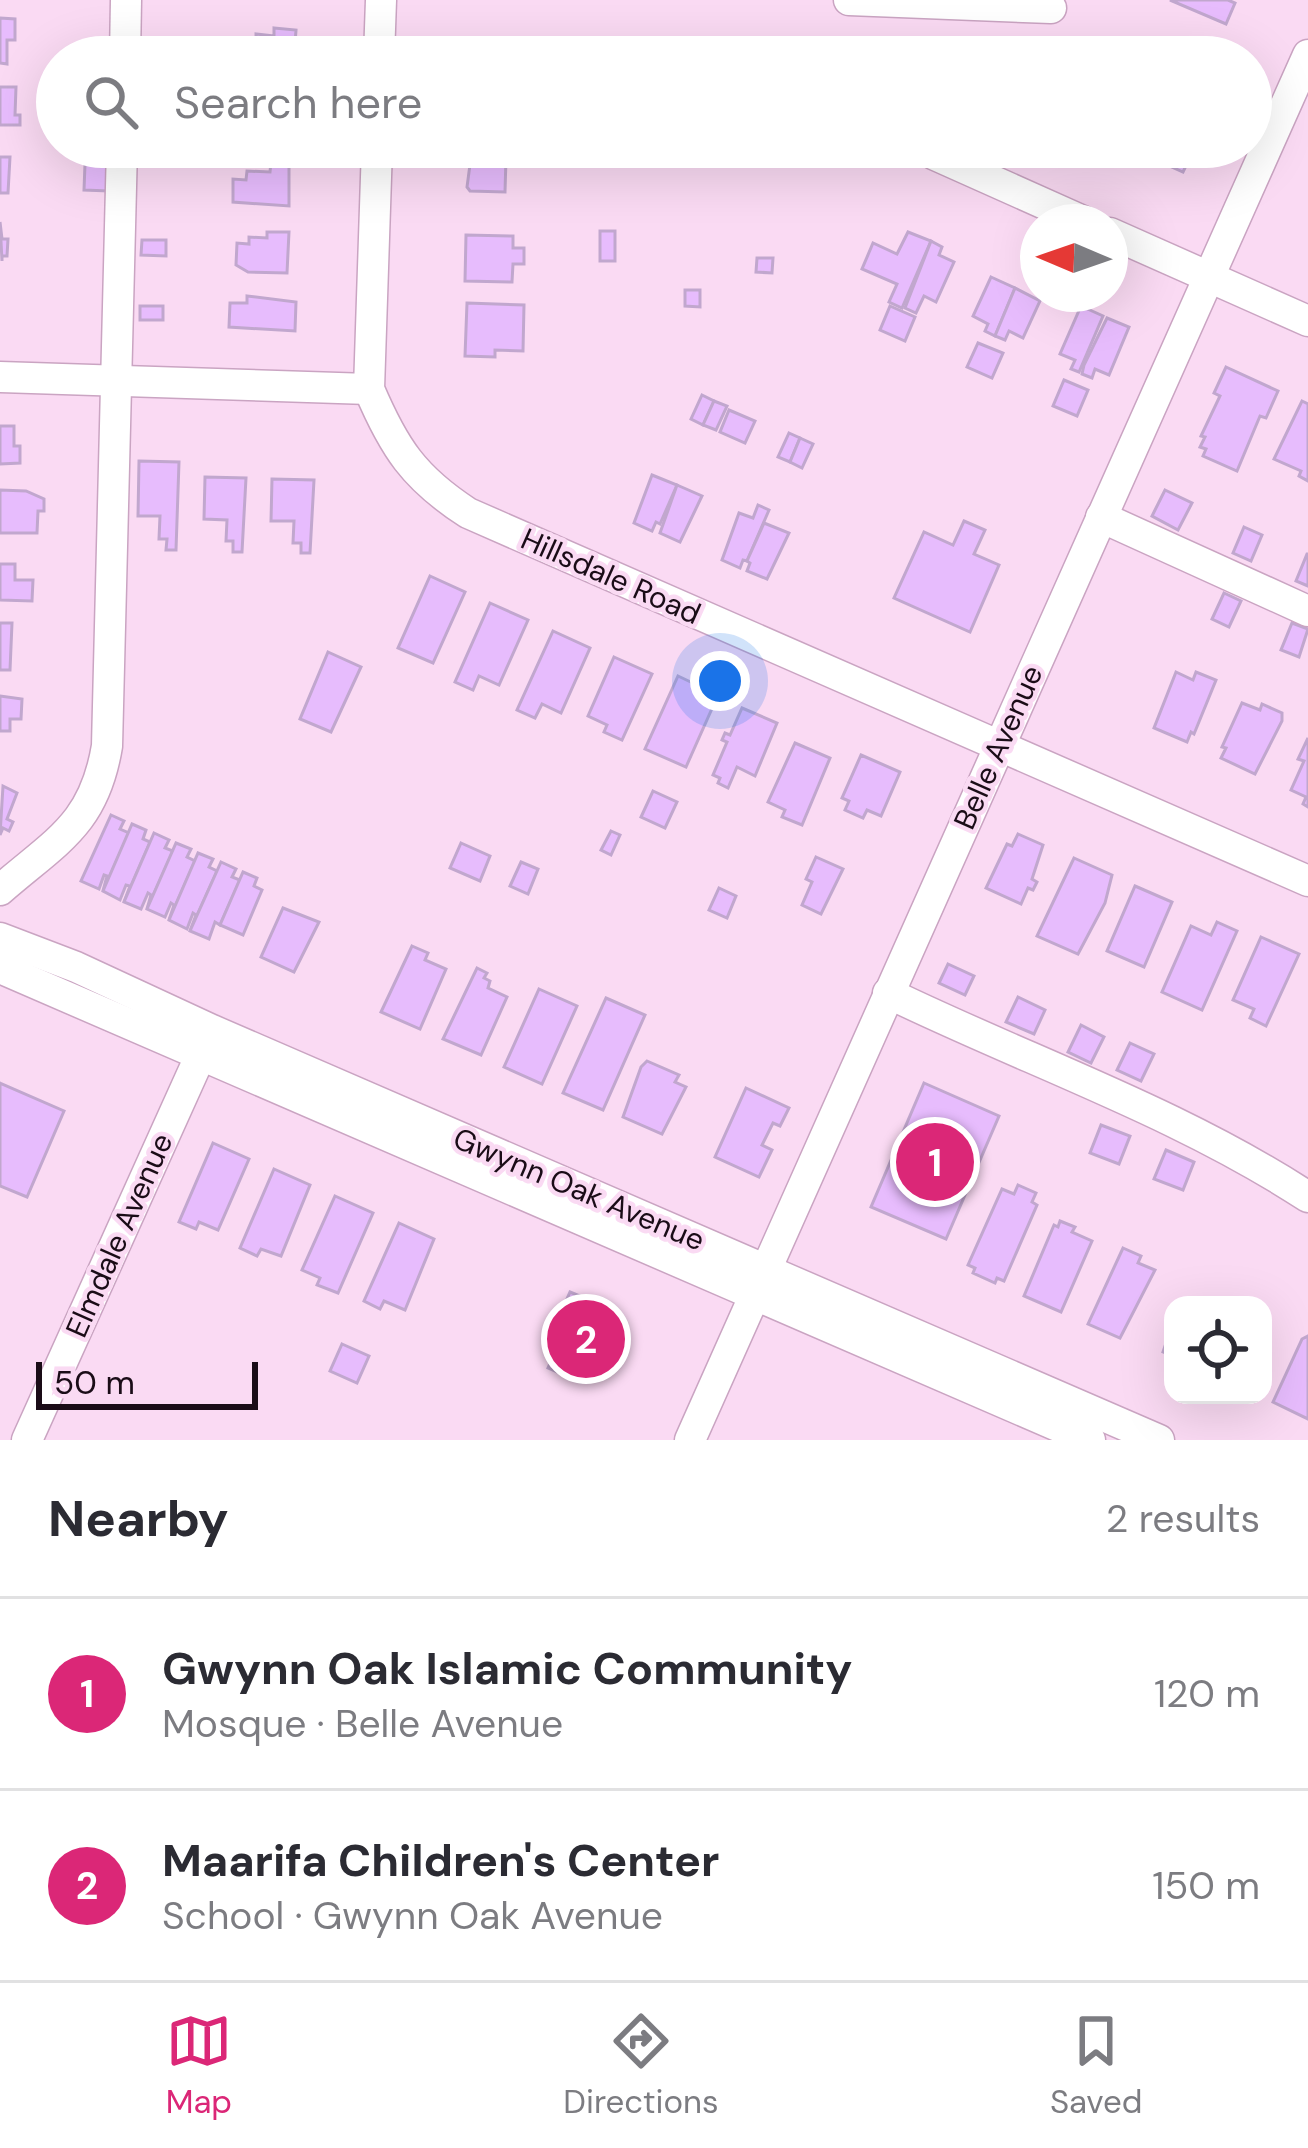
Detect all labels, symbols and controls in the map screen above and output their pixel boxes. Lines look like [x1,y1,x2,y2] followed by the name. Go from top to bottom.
[36,36,1272,168] search box
[78,69,144,135] icon: search
[174,73,422,132] text: Search here
[1020,204,1128,312] north arrow
[515,519,707,633] street label: Hillsdale Road
[690,651,750,711] your location
[944,659,1052,835] street label: Belle Avenue
[896,1117,974,1207] pin: 1
[447,1118,711,1260] street label: Gwynn Oak Avenue
[57,1127,181,1343] street label: Elmdale Avenue
[547,1294,625,1384] pin: 2
[1164,1296,1272,1404] map controls
[1164,1296,1272,1404] button: locate
[36,1356,258,1409] scale bar
[54,1361,135,1404] text: 50 m
[48,1485,229,1552] text: Nearby
[1106,1493,1260,1544] text: 2 results
[162,1639,852,1698] text: Gwynn Oak Islamic Community
[80,1668,94,1719] text: 1
[1154,1668,1260,1719] text: 120 m
[162,1698,563,1749] text: Mosque · Belle Avenue
[162,1831,719,1890] text: Maarifa Children's Center
[76,1860,98,1911] text: 2
[1152,1860,1260,1911] text: 150 m
[162,1890,663,1941] text: School · Gwynn Oak Avenue
[166,2008,232,2123] tab: Map
[563,2008,719,2123] tab: Directions
[1050,2008,1142,2123] tab: Saved

